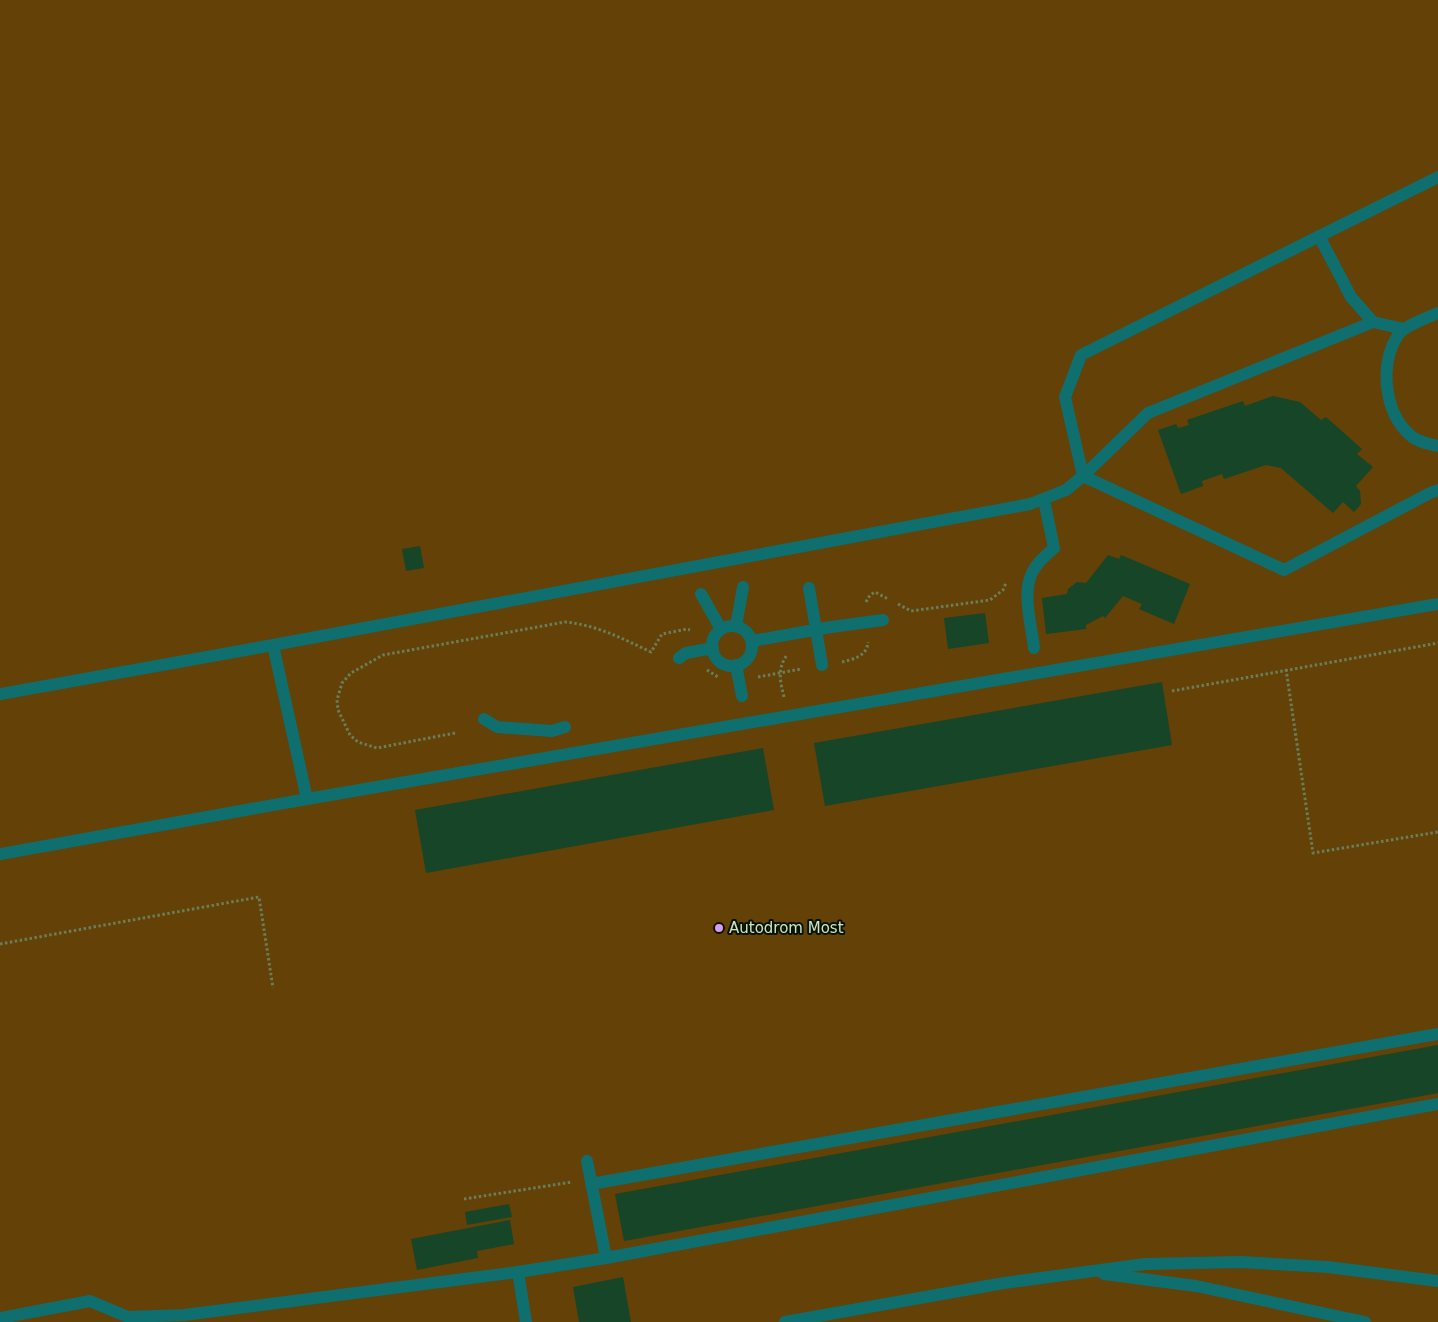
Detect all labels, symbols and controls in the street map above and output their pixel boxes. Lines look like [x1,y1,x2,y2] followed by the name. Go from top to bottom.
[729,919,844,937] place label: Autodrom Most
[713,922,725,934] marker: Autodrom Most

